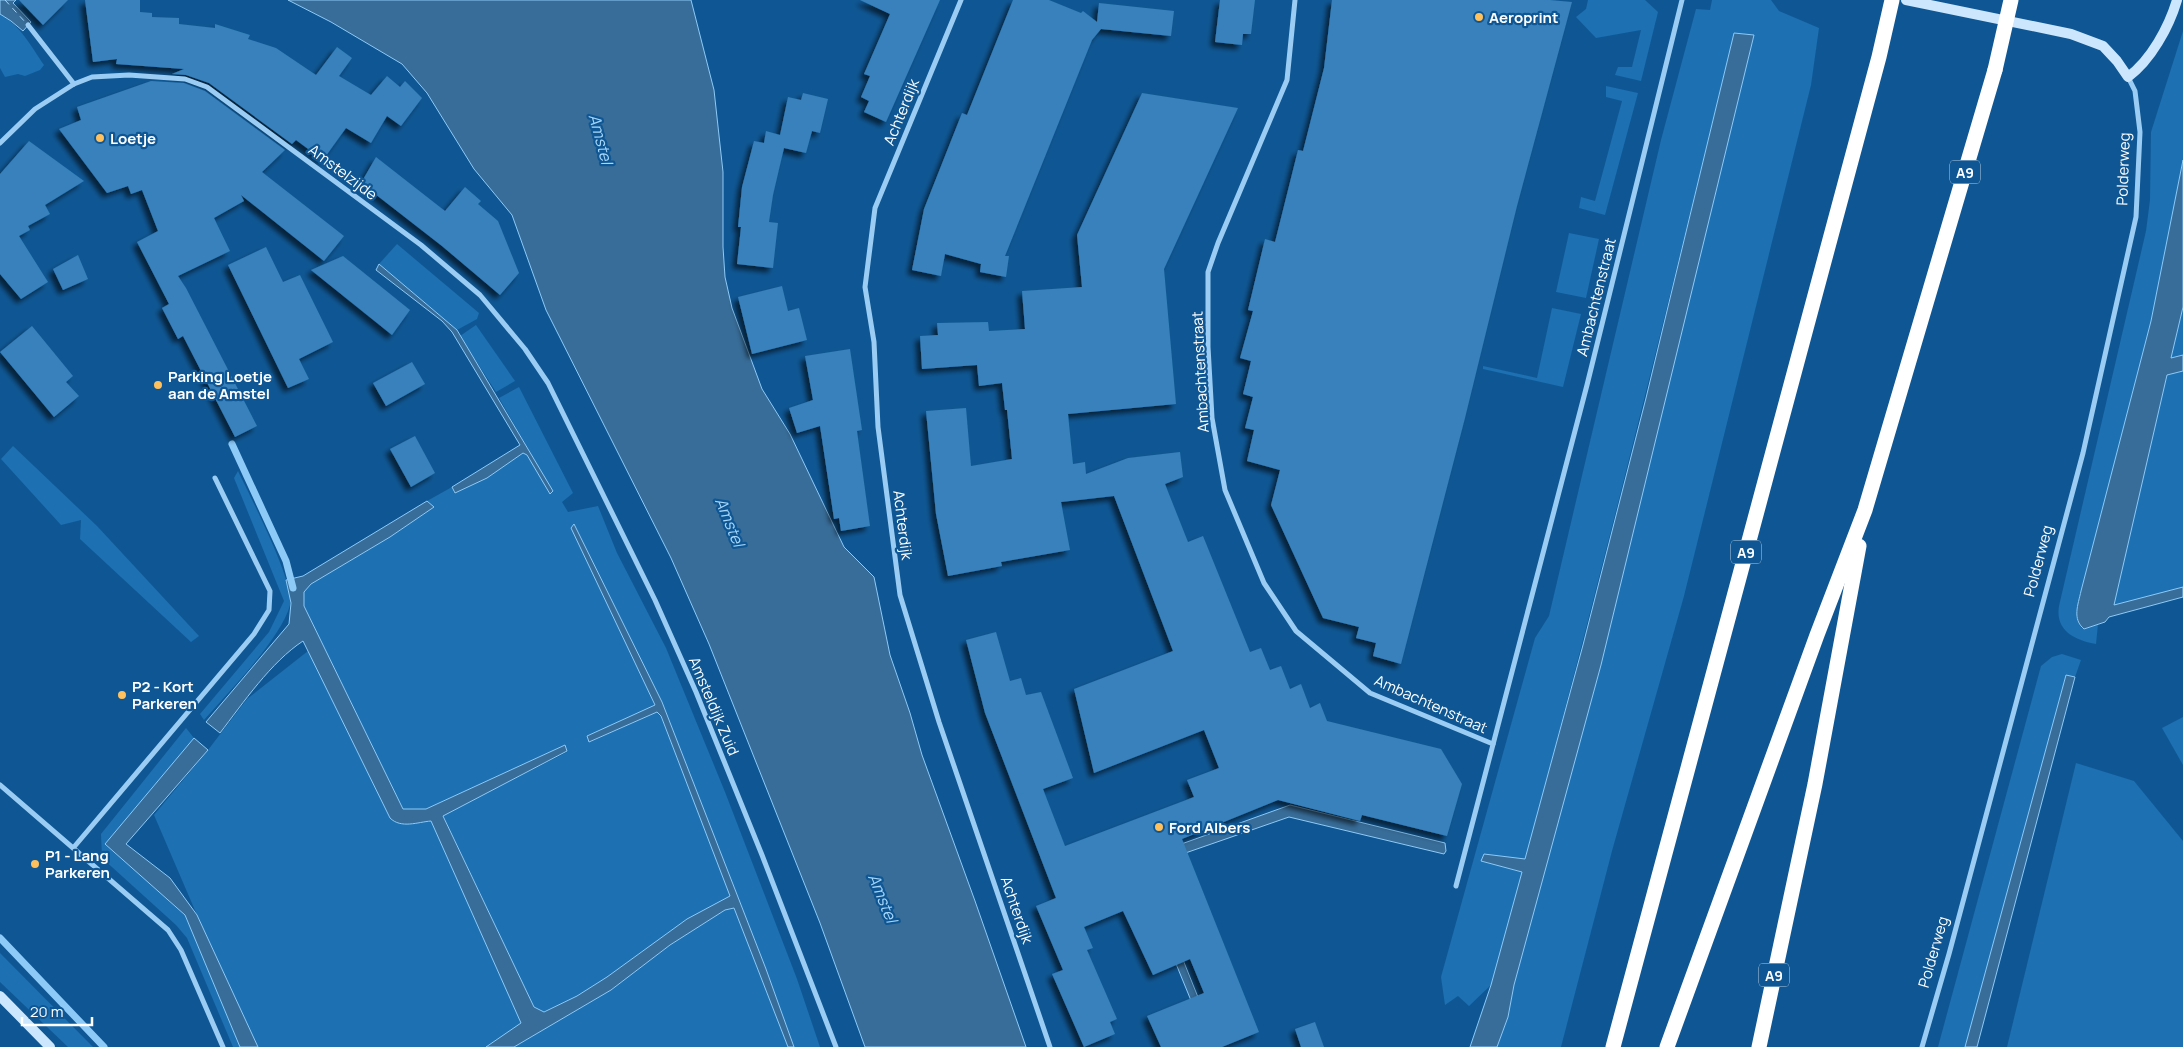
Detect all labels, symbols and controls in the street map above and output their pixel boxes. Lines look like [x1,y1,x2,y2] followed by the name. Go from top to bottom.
[1489,7,1559,28] place label: Aeroprint
[1473,11,1485,23] marker: Aeroprint
[878,75,924,148] street label: Achterdijk
[584,111,619,169] water label: Amstel
[110,128,156,149] place label: Loetje
[94,132,106,144] marker: Loetje
[2111,132,2135,206] street label: Polderweg
[304,139,382,205] street label: Amstelzijde
[1950,160,1980,183] road number: A9
[1571,236,1621,358] street label: Ambachtenstraat
[1186,311,1214,433] street label: Ambachtenstraat
[168,366,272,404] place label: Parking Loetje aan de Amstel
[152,379,164,391] marker: Parking Loetje aan de Amstel
[888,489,918,562] street label: Achterdijk
[710,494,751,552] water label: Amstel
[2018,523,2058,599] street label: Polderweg
[1731,540,1761,564] road number: A9
[684,653,744,759] street label: Amsteldijk Zuid
[1371,670,1491,738] street label: Ambachtenstraat
[132,676,197,714] place label: P2 - Kort Parkeren
[116,689,128,701] marker: P2 - Kort Parkeren
[1169,817,1250,838] place label: Ford Albers
[1153,821,1165,833] marker: Ford Albers
[45,845,110,883] place label: P1 - Lang Parkeren
[29,858,41,870] marker: P1 - Lang Parkeren
[863,870,904,928] water label: Amstel
[996,873,1039,947] street label: Achterdijk
[1913,914,1953,990] street label: Polderweg
[1759,964,1789,986] road number: A9
[22,994,92,1026] scale bar
[30,1001,63,1022] text: 20 m

